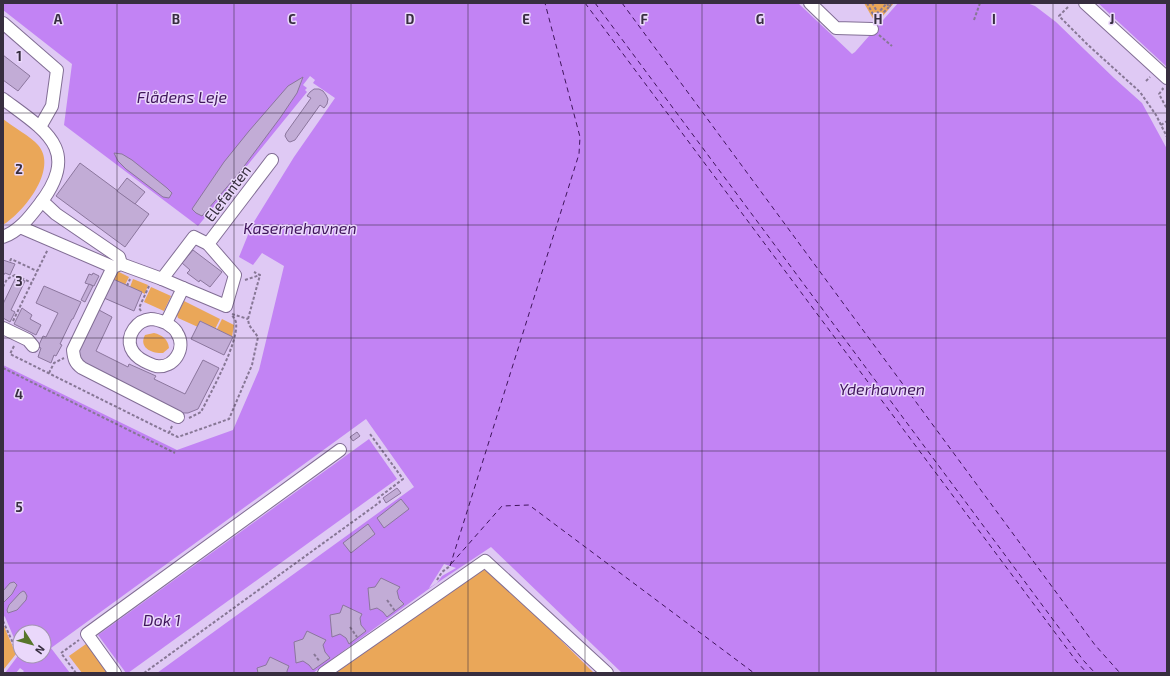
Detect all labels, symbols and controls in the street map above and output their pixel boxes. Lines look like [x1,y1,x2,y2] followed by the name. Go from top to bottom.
[54,11,63,27] text: A
[172,11,180,27] text: B
[288,11,296,27] text: C
[406,11,415,27] text: D
[522,11,530,27] text: E
[640,11,648,27] text: F
[756,11,764,27] text: G
[874,11,883,27] text: H
[992,11,996,27] text: I
[1110,11,1114,27] text: J
[16,48,22,64] text: 1
[137,87,228,107] water label: Flådens Leje
[15,161,23,177] text: 2
[200,161,254,225] street label: Elefanten
[243,218,357,237] water label: Kasernehavnen
[15,273,23,289] text: 3
[839,379,925,398] water label: Yderhavnen
[15,386,23,402] text: 4
[15,499,23,515] text: 5
[143,610,181,629] water label: Dok 1
[12,624,52,664] north arrow
[33,643,48,657] text: N

